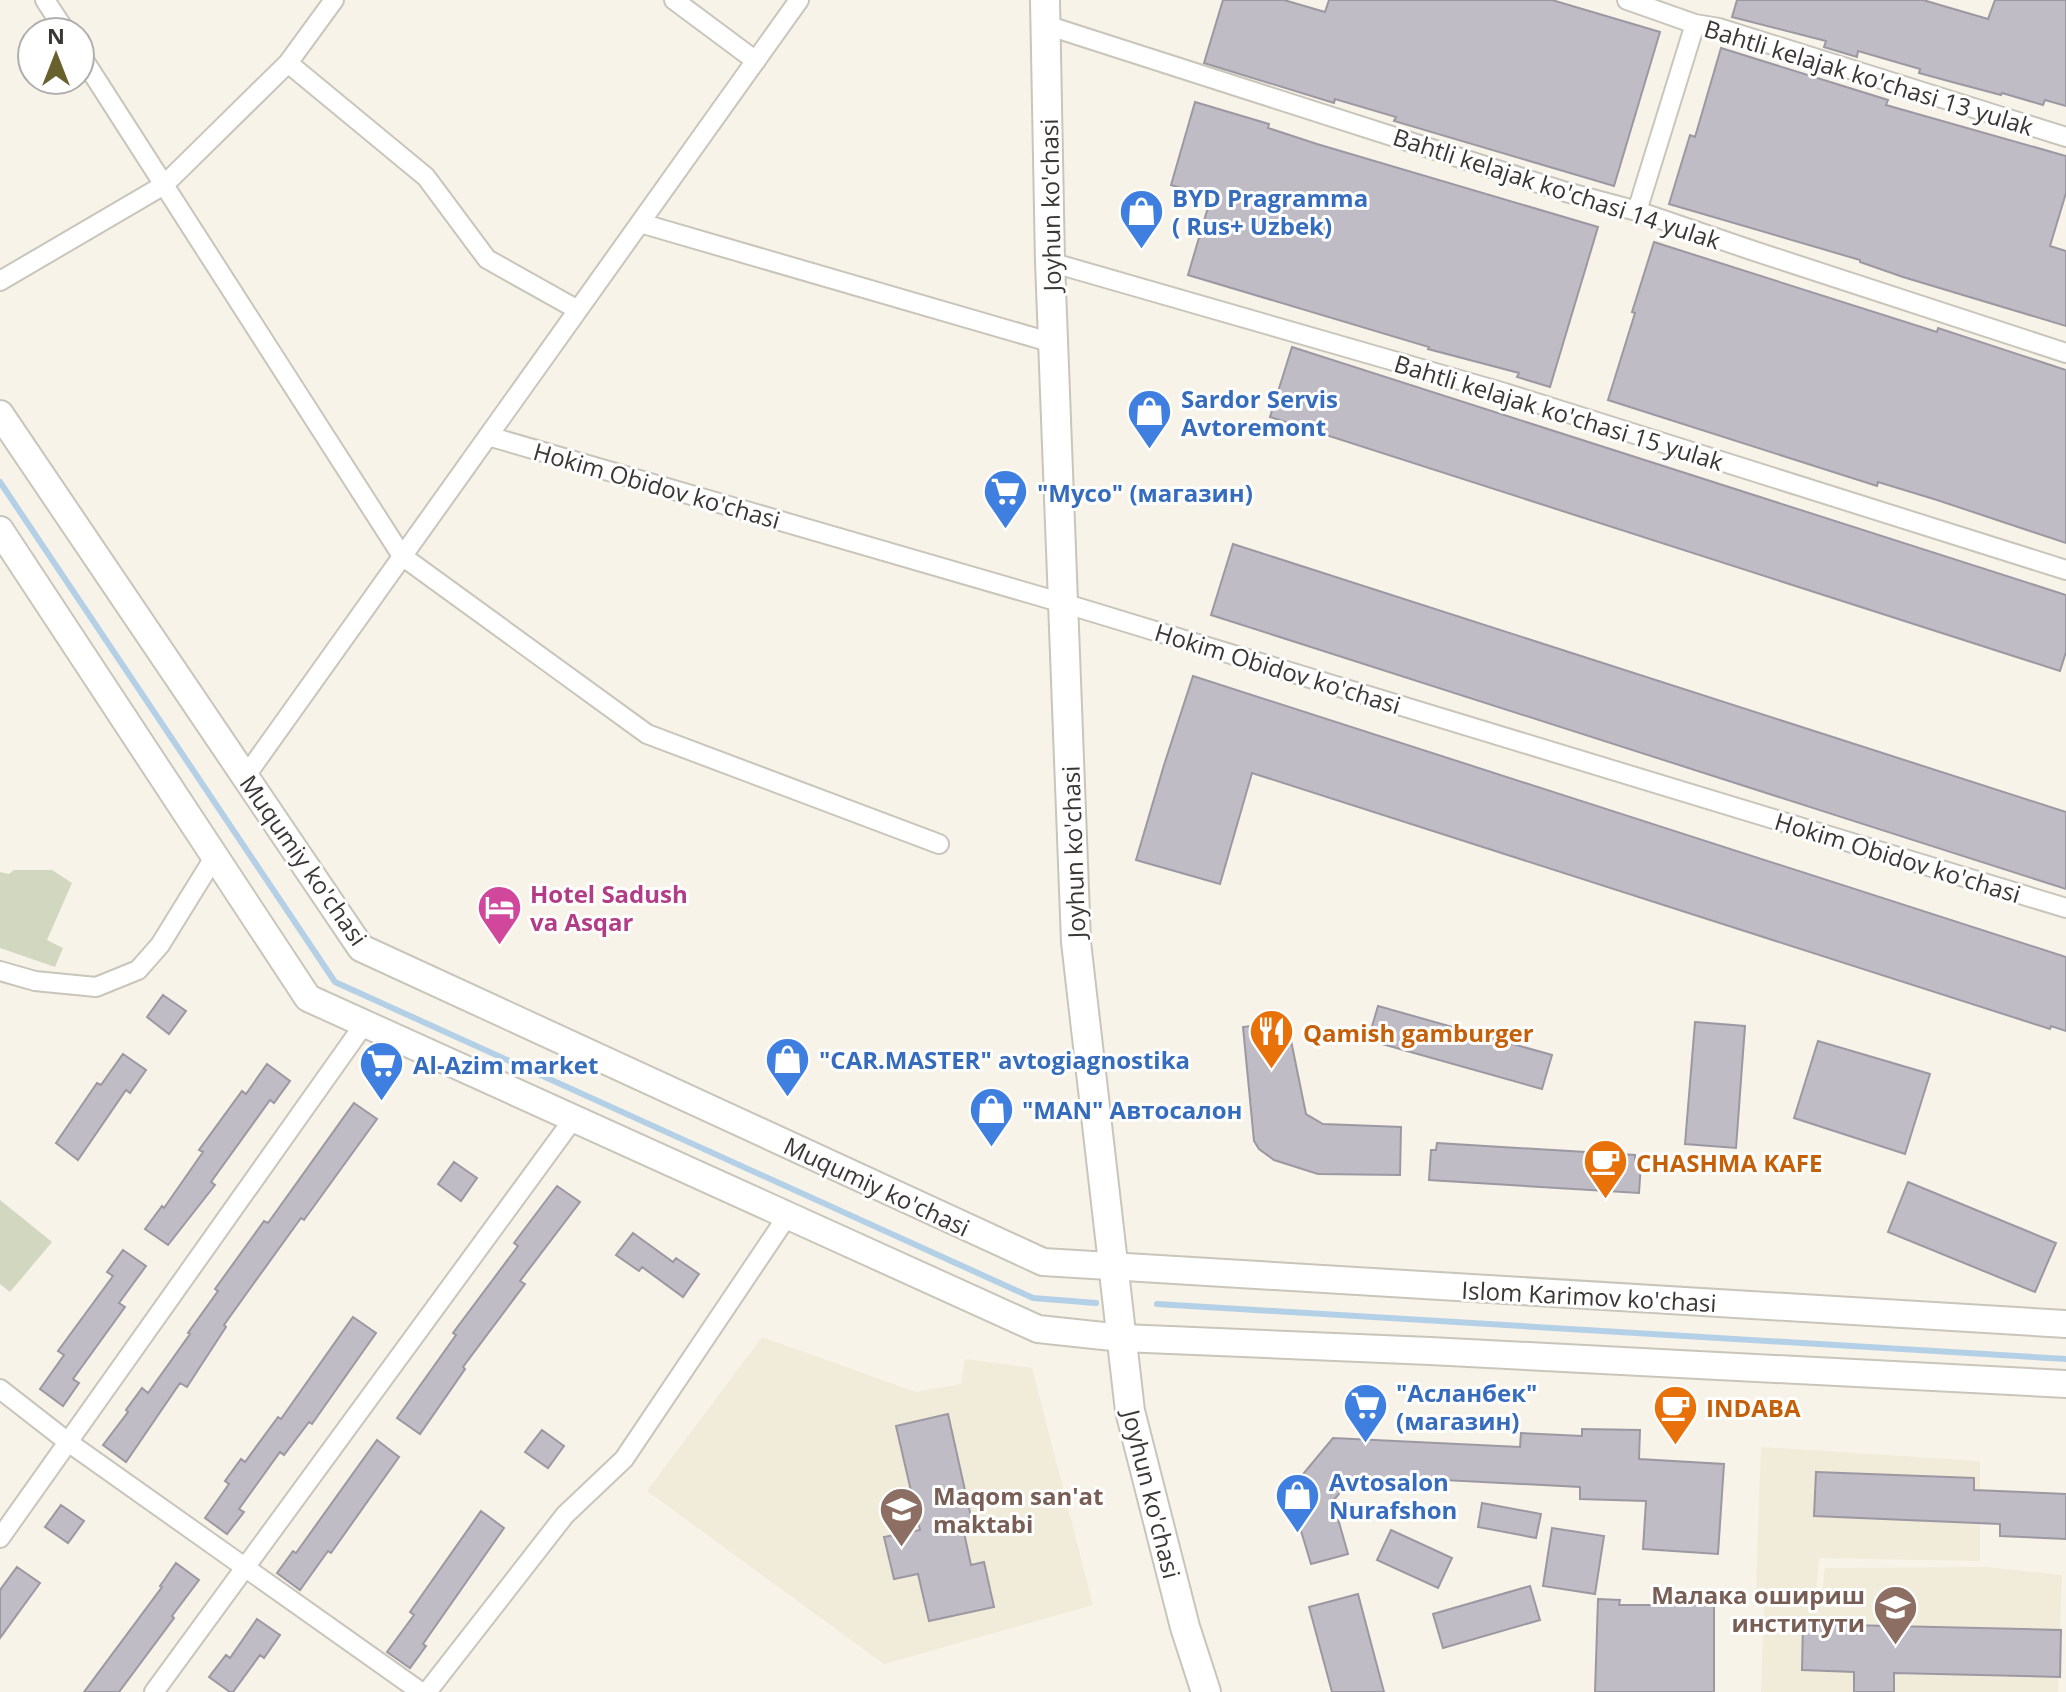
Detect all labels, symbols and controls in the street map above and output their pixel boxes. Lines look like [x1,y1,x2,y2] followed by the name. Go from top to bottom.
[1701,11,2038,143] street label: Bahtli kelajak ko'chasi 13 yulak
[16,16,96,96] north arrow
[47,20,65,50] text: N
[1032,118,1068,294] street label: Joyhun ko'chasi
[1389,119,1725,257] street label: Bahtli kelajak ko'chasi 14 yulak
[1172,181,1368,242] place label: BYD Pragramma ( Rus+ Uzbek)
[1117,187,1165,250] shop icon: BYD Pragramma ( Rus+ Uzbek)
[1391,346,1728,478] street label: Bahtli kelajak ko'chasi 15 yulak
[1181,382,1338,443] place label: Sardor Servis Avtoremont
[1126,388,1174,451] shop icon: Sardor Servis Avtoremont
[530,434,784,536] street label: Hokim Obidov ko'chasi
[982,468,1030,531] supermarket icon: "Мусо" (магазин)
[1037,476,1253,509] place label: "Мусо" (магазин)
[1151,615,1405,721] street label: Hokim Obidov ko'chasi
[1053,765,1093,941] street label: Joyhun ko'chasi
[233,768,375,952] street label: Muqumiy ko'chasi
[1771,804,2025,910] street label: Hokim Obidov ko'chasi
[530,877,688,938] place label: Hotel Sadush va Asqar
[475,883,523,946] hotel icon: Hotel Sadush va Asqar
[1248,1008,1296,1071] restaurant icon: Qamish gamburger
[1303,1016,1534,1049] place label: Qamish gamburger
[764,1035,812,1098] shop icon: "CAR.MASTER" avtogiagnostika
[358,1040,406,1103] supermarket icon: Al-Azim market
[819,1043,1190,1076] place label: "CAR.MASTER" avtogiagnostika
[413,1048,598,1081] place label: Al-Azim market
[967,1085,1015,1148] shop icon: "MAN" Автосалон
[1022,1093,1242,1126] place label: "MAN" Автосалон
[779,1128,975,1244] street label: Muqumiy ko'chasi
[1581,1138,1629,1201] cafe icon: CHASHMA KAFE
[1636,1146,1822,1179] place label: CHASHMA KAFE
[1461,1273,1717,1319] street label: Islom Karimov ko'chasi
[1396,1376,1537,1437] place label: "Асланбек" (магазин)
[1341,1382,1389,1445] supermarket icon: "Асланбек" (магазин)
[1651,1383,1699,1446] cafe icon: INDABA
[1706,1391,1801,1424] place label: INDABA
[1115,1404,1189,1582] street label: Joyhun ko'chasi
[1329,1465,1457,1526] place label: Avtosalon Nurafshon
[1274,1471,1322,1534] shop icon: Avtosalon Nurafshon
[933,1479,1103,1540] place label: Maqom san'at maktabi
[878,1485,926,1548] school or university icon: Maqom san'at maktabi
[1651,1578,1865,1639] place label: Малака ошириш институти
[1872,1584,1920,1647] school or university icon: Малака ошириш институти

